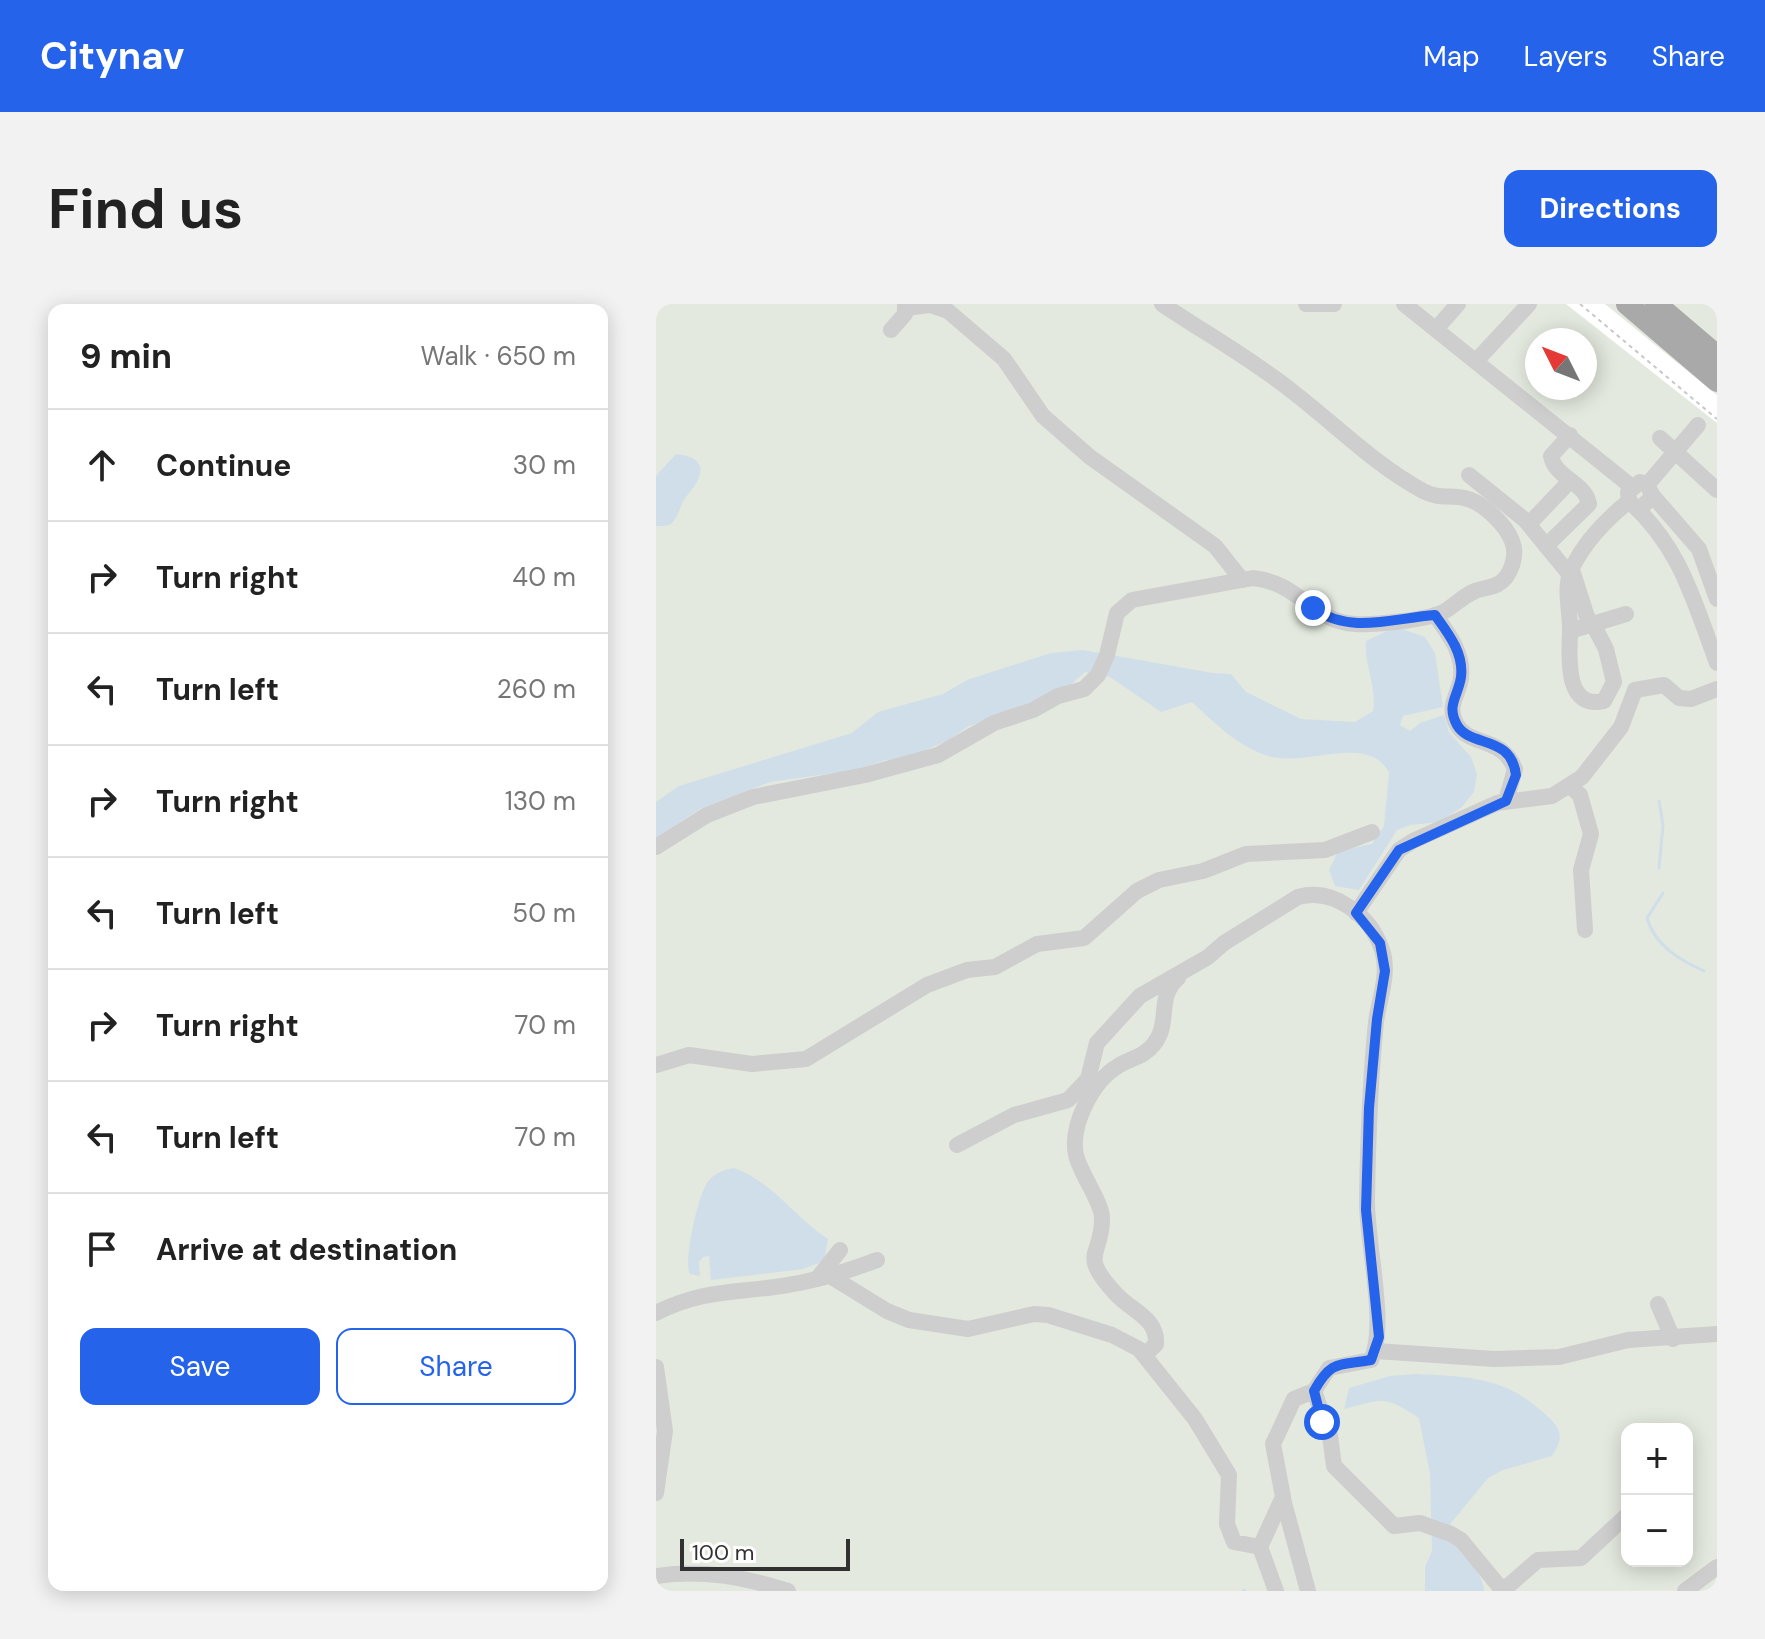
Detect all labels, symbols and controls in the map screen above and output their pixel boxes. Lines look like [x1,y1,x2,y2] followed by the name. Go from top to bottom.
[40,31,184,81] text: Citynav
[1423,38,1480,75] text: Map
[1524,38,1608,75] text: Layers
[1652,38,1725,75] text: Share
[1504,170,1717,247] button: Directions
[48,172,243,245] text: Find us
[1525,328,1597,400] north arrow
[80,334,172,379] text: 9 min
[421,339,576,373] text: Walk · 650 m
[80,443,124,487] icon: ahead
[156,446,291,485] text: Continue
[513,448,576,482] text: 30 m
[80,555,124,599] icon: right
[156,558,299,597] text: Turn right
[512,560,576,594] text: 40 m
[1295,590,1331,626] route end
[80,667,124,711] icon: left
[156,670,279,709] text: Turn left
[497,672,576,706] text: 260 m
[80,779,124,823] icon: right
[156,782,299,821] text: Turn right
[505,784,576,818] text: 130 m
[80,891,124,935] icon: left
[156,894,279,933] text: Turn left
[512,896,576,930] text: 50 m
[80,1003,124,1047] icon: right
[156,1006,299,1045] text: Turn right
[515,1008,576,1042] text: 70 m
[80,1115,124,1159] icon: left
[156,1118,279,1157] text: Turn left
[515,1120,576,1154] text: 70 m
[80,1227,124,1271] icon: arrive
[156,1230,457,1269] text: Arrive at destination
[80,1328,320,1405] button: Save
[336,1328,576,1405] button: Share
[1304,1404,1340,1440] route start
[1621,1423,1693,1567] map controls
[1621,1423,1693,1495] button: +
[1621,1495,1693,1567] button: −
[680,1535,850,1571] scale bar
[692,1538,754,1567] text: 100 m

